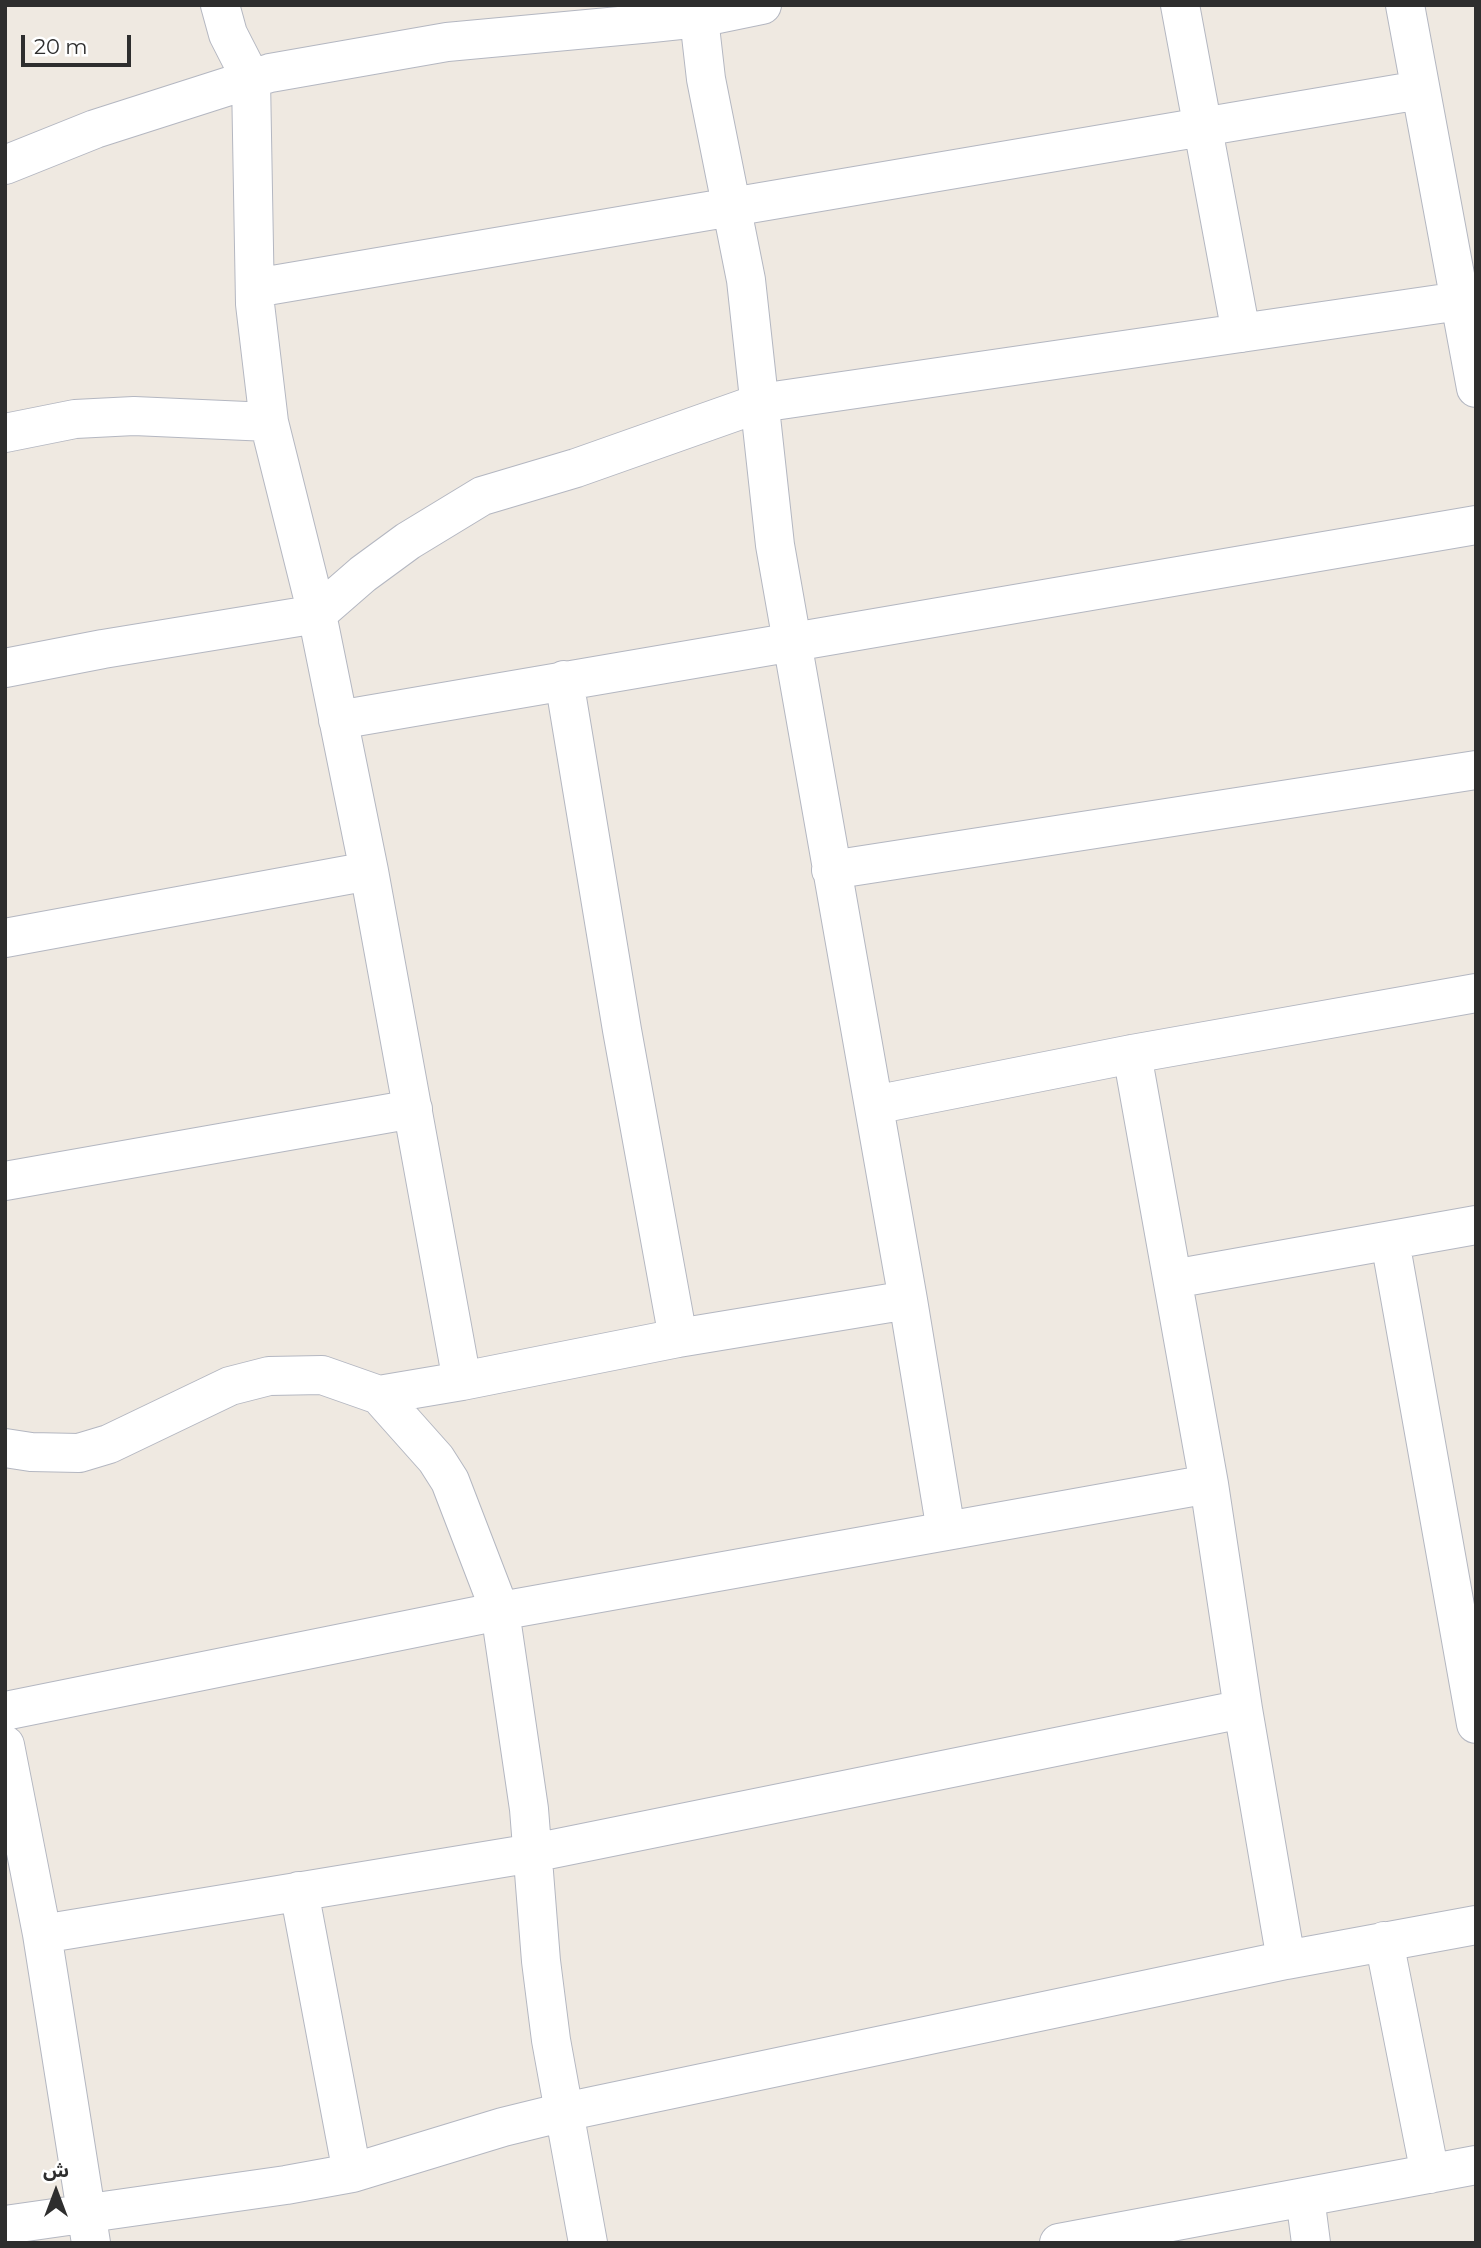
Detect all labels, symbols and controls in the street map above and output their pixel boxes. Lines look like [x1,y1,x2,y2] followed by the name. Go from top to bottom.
[24,21,135,65] scale bar
[34,34,88,59] text: 20 m
[21,2157,91,2227] north arrow
[43,2159,69,2182] text: ش

